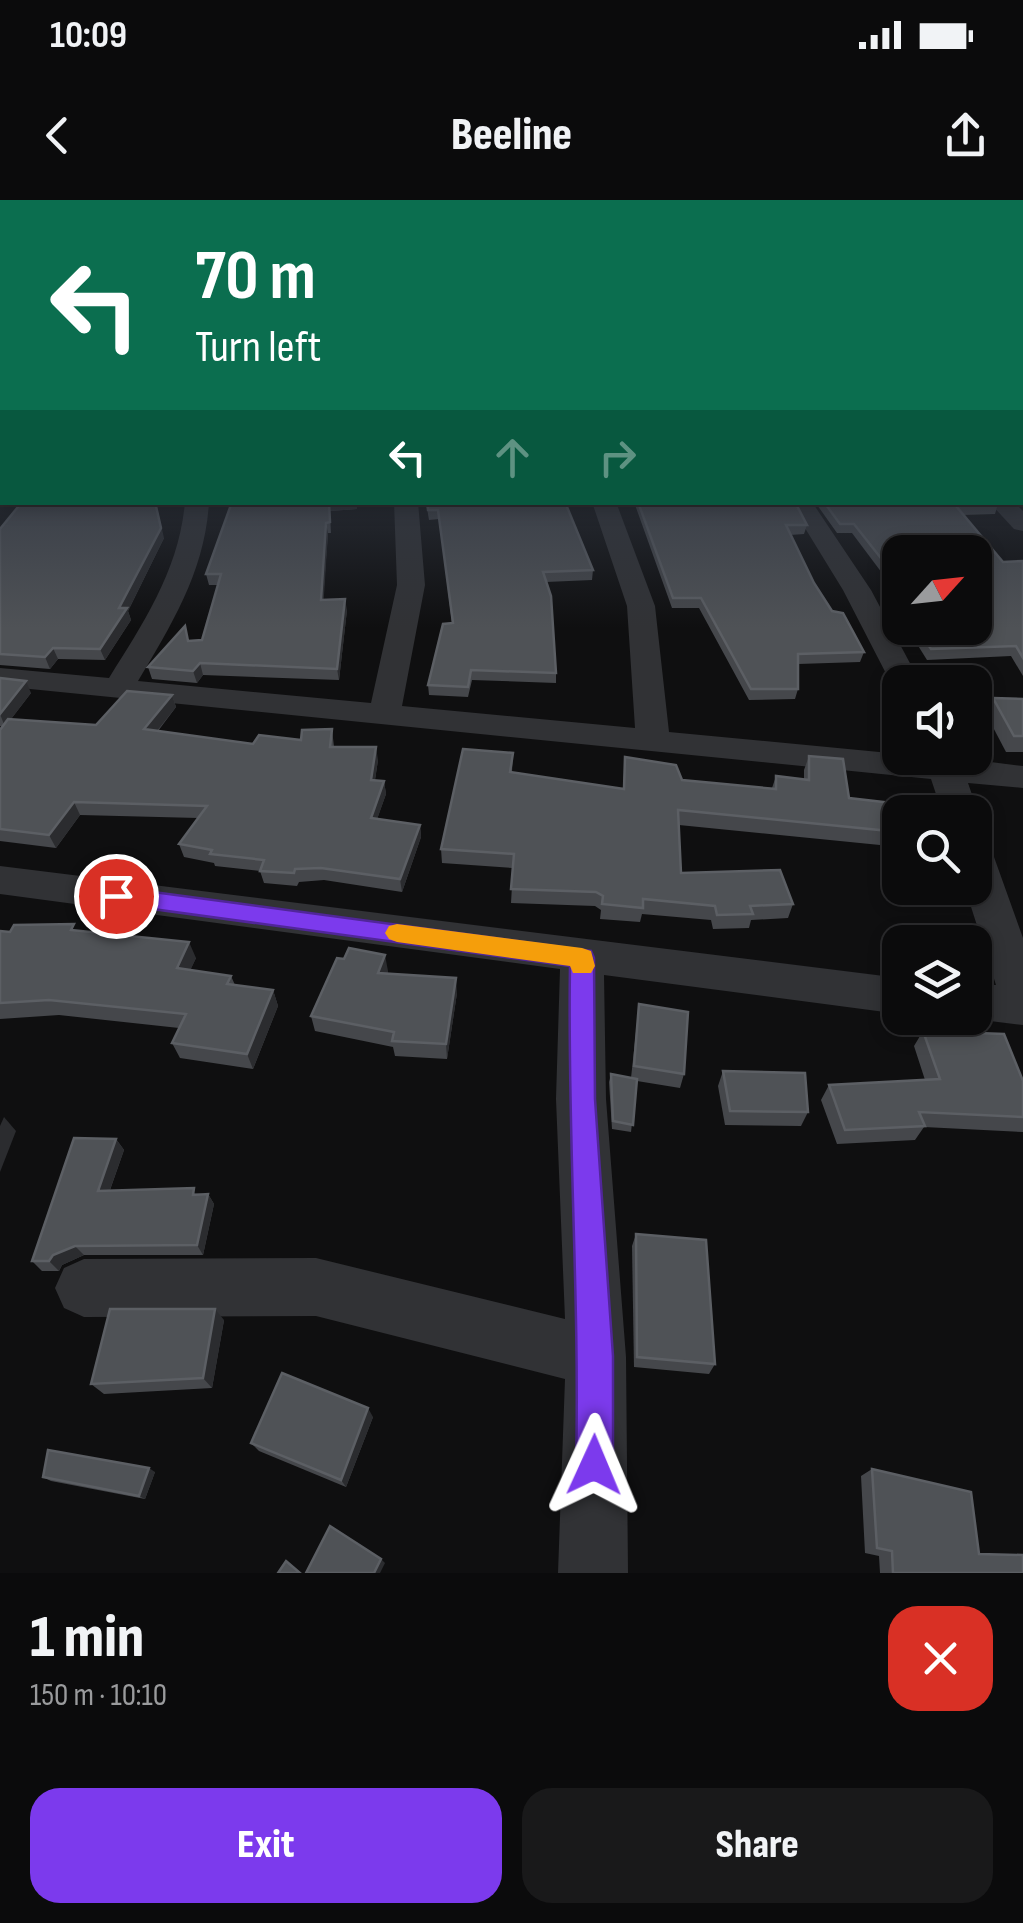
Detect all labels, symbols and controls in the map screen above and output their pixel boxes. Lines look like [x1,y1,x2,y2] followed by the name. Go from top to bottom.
[50,13,127,58] text: 10:09
[30,108,85,163] icon: back
[451,108,572,163] text: Beeline
[938,108,993,163] icon: share
[195,235,316,319] text: 70 m
[30,240,160,370] icon: left
[195,320,321,375] text: Turn left
[380,430,435,485] icon: left
[485,430,540,485] icon: ahead
[590,430,645,485] icon: right
[882,535,992,645] north arrow
[882,535,992,1035] map controls
[882,665,992,775] button: sound
[882,795,992,905] button: search
[74,854,159,939] pin
[89,869,144,924] icon: arrive
[882,925,992,1035] button: layers
[542,1413,646,1517] position arrow
[30,1602,144,1674] text: 1 min
[888,1606,993,1711] button: close
[30,1676,167,1715] text: 150 m · 10:10
[30,1788,502,1903] button: Exit
[522,1788,993,1903] button: Share

